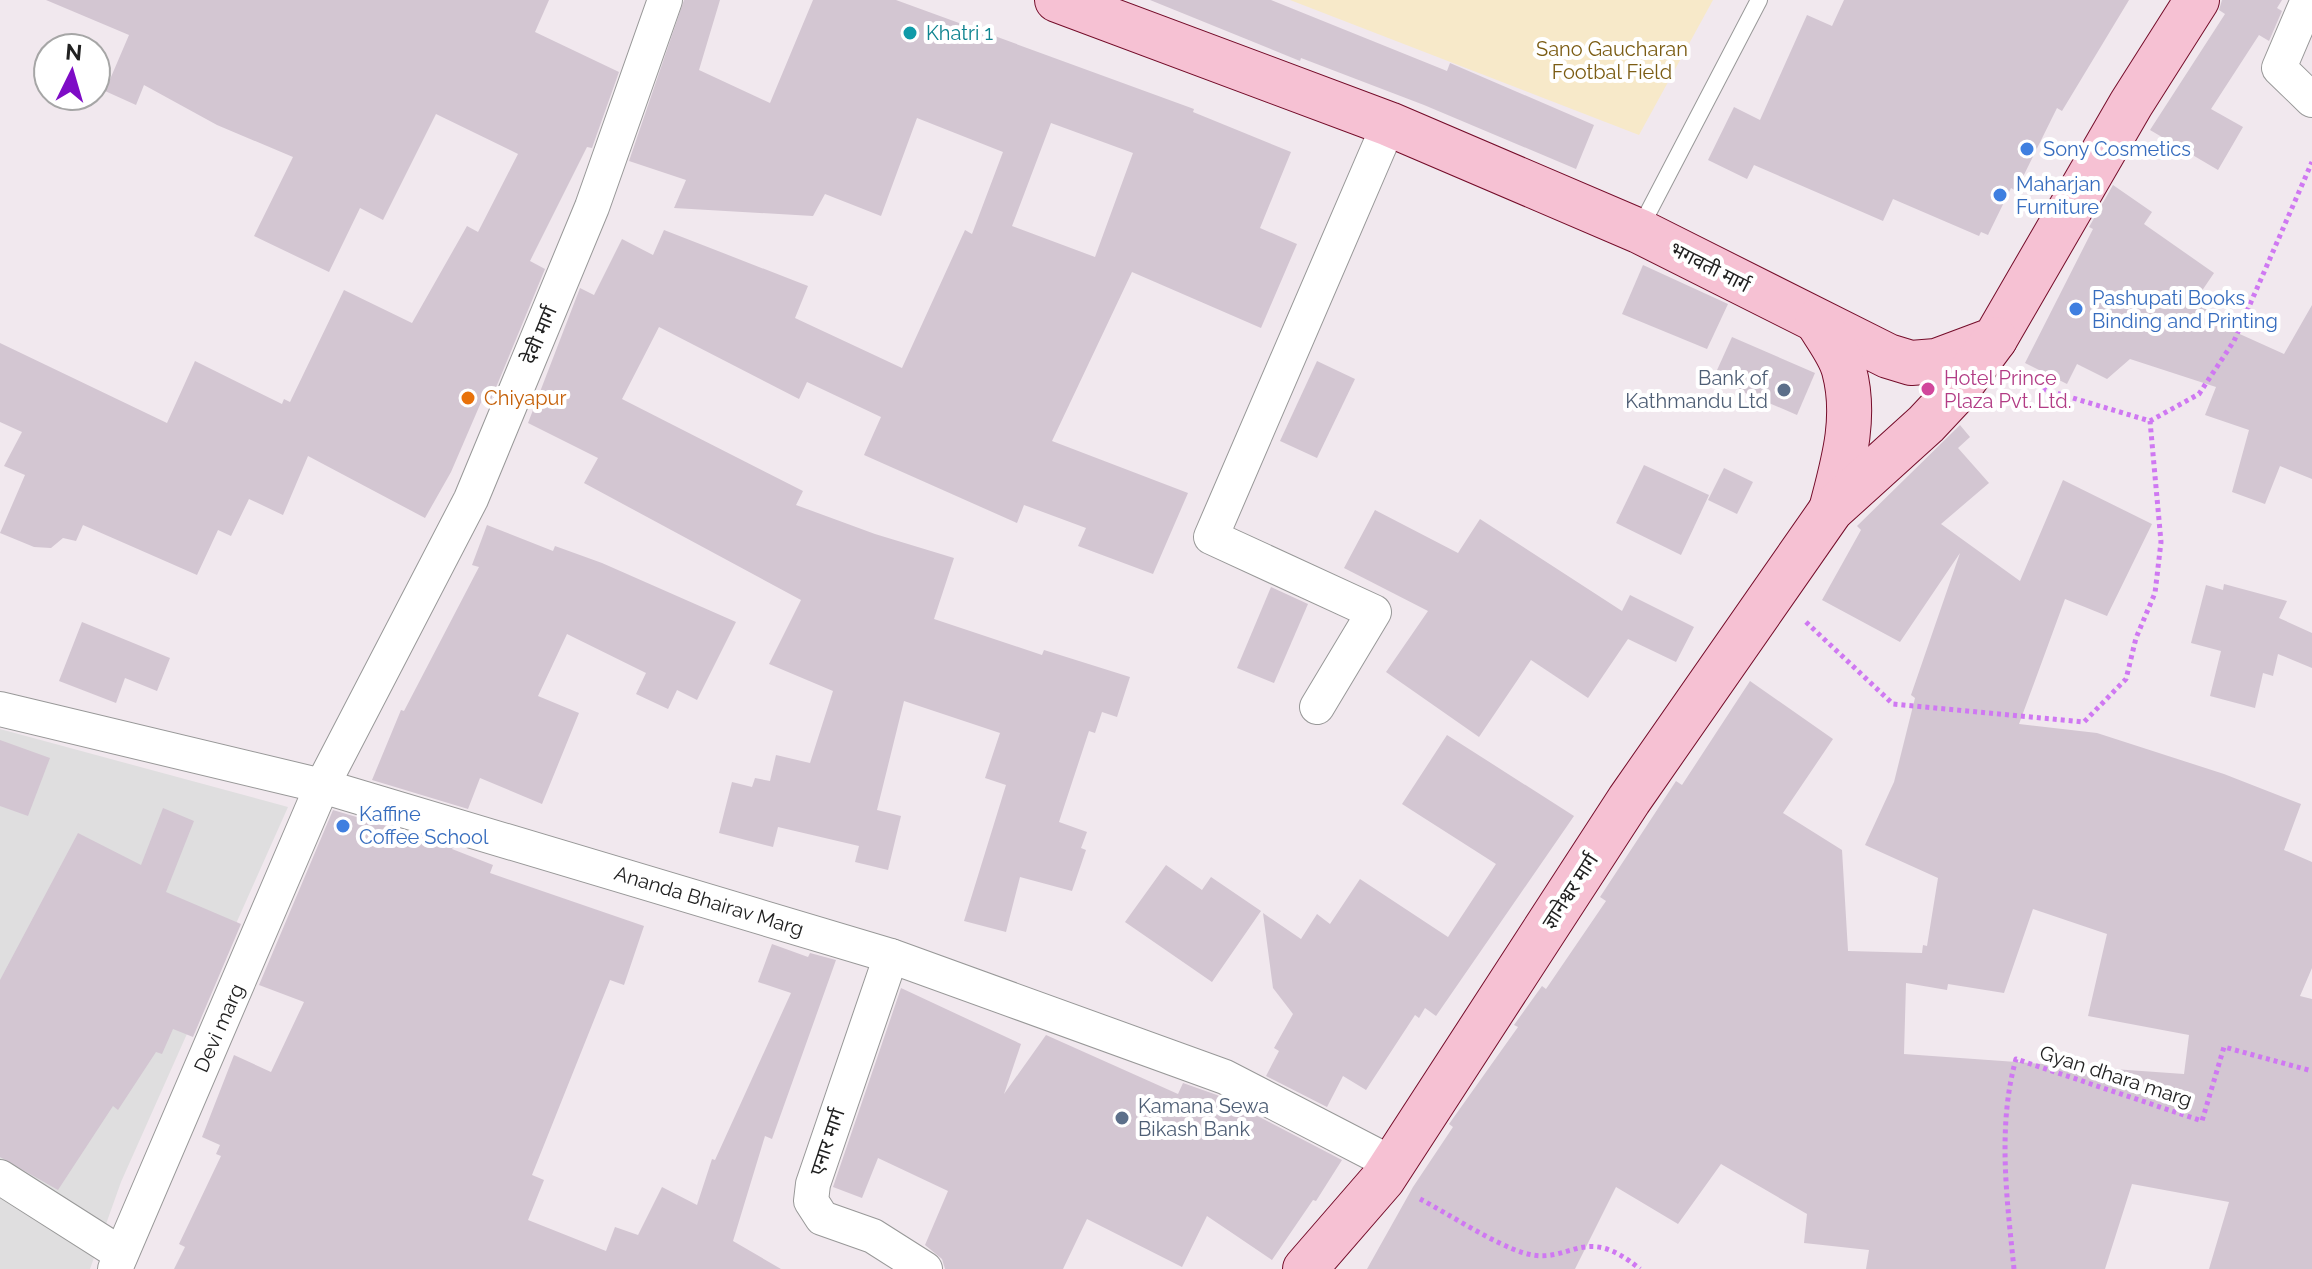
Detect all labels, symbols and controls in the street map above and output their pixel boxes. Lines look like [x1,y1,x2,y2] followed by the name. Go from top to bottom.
[926,21,994,45] place label: Khatri 1
[901,24,919,42] marker: Khatri 1
[32,32,112,112] north arrow
[1536,37,1688,84] park label: Sano Gaucharan Footbal Field
[64,38,83,66] text: N
[2043,137,2191,161] place label: Sony Cosmetics
[2018,140,2036,158] marker: Sony Cosmetics
[2016,172,2101,219] place label: Maharjan Furniture
[1991,186,2009,204] marker: Maharjan Furniture
[1666,237,1755,298] street label: भगवती मार्ग
[2092,286,2278,333] place label: Pashupati Books Binding and Printing
[2067,300,2085,318] marker: Pashupati Books Binding and Printing
[516,302,562,367] street label: देवी मार्ग
[1625,366,1769,413] place label: Bank of Kathmandu Ltd
[1944,366,2072,413] place label: Hotel Prince Plaza Pvt. Ltd.
[1919,380,1937,398] marker: Hotel Prince Plaza Pvt. Ltd.
[1775,381,1793,399] marker: Bank of Kathmandu Ltd
[484,386,566,410] place label: Chiyapur
[459,389,477,407] marker: Chiyapur
[359,802,489,849] place label: Kaffine Coffee School
[334,817,352,835] marker: Kaffine Coffee School
[1537,848,1604,933] street label: ज्ञानेश्वर मार्ग
[611,861,807,941] street label: Ananda Bhairav Marg
[189,980,249,1076] street label: Devi marg
[2037,1040,2195,1112] street label: Gyan dhara marg
[1138,1094,1269,1141] place label: Kamana Sewa Bikash Bank
[804,1105,850,1179] street label: एनार मार्ग
[1113,1109,1131,1127] marker: Kamana Sewa Bikash Bank

